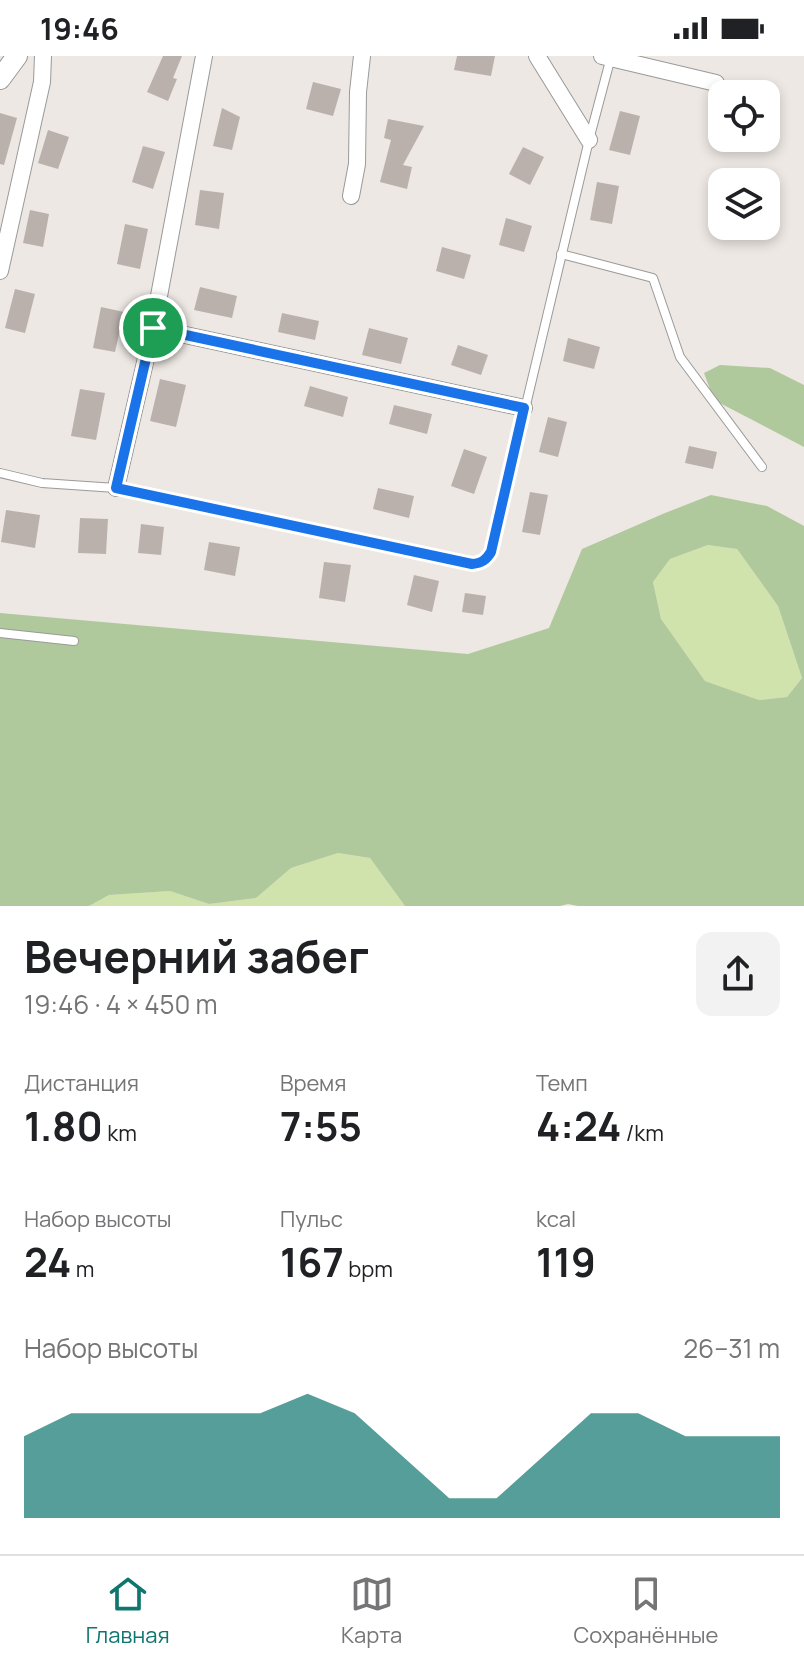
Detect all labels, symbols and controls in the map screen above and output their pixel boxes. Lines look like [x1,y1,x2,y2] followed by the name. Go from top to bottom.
[40,8,119,49] text: 19:46
[708,80,780,240] map controls
[708,80,780,152] button: locate
[708,168,780,240] button: layers
[119,294,187,362] pin
[131,306,175,350] icon: arrive
[24,926,369,986] text: Вечерний забег
[696,932,780,1016] button: share
[24,986,218,1022] text: 19:46 · 4 × 450 m
[24,1068,139,1098] text: Дистанция
[280,1068,346,1098] text: Время
[536,1068,588,1098] text: Темп
[24,1098,103,1153] text: 1.80
[280,1098,362,1153] text: 7:55
[536,1098,621,1153] text: 4:24
[103,1118,137,1148] text: km
[621,1118,664,1148] text: /km
[24,1204,172,1234] text: Набор высоты
[280,1204,343,1234] text: Пульс
[536,1204,576,1234] text: kcal
[24,1234,71,1289] text: 24
[280,1234,344,1289] text: 167
[536,1234,596,1289] text: 119
[71,1254,94,1284] text: m
[344,1254,393,1284] text: bpm
[24,1330,198,1366] text: Набор высоты
[683,1330,780,1366] text: 26–31 m
[86,1572,170,1650] tab: Главная
[341,1572,402,1650] tab: Карта
[573,1572,718,1650] tab: Сохранённые

